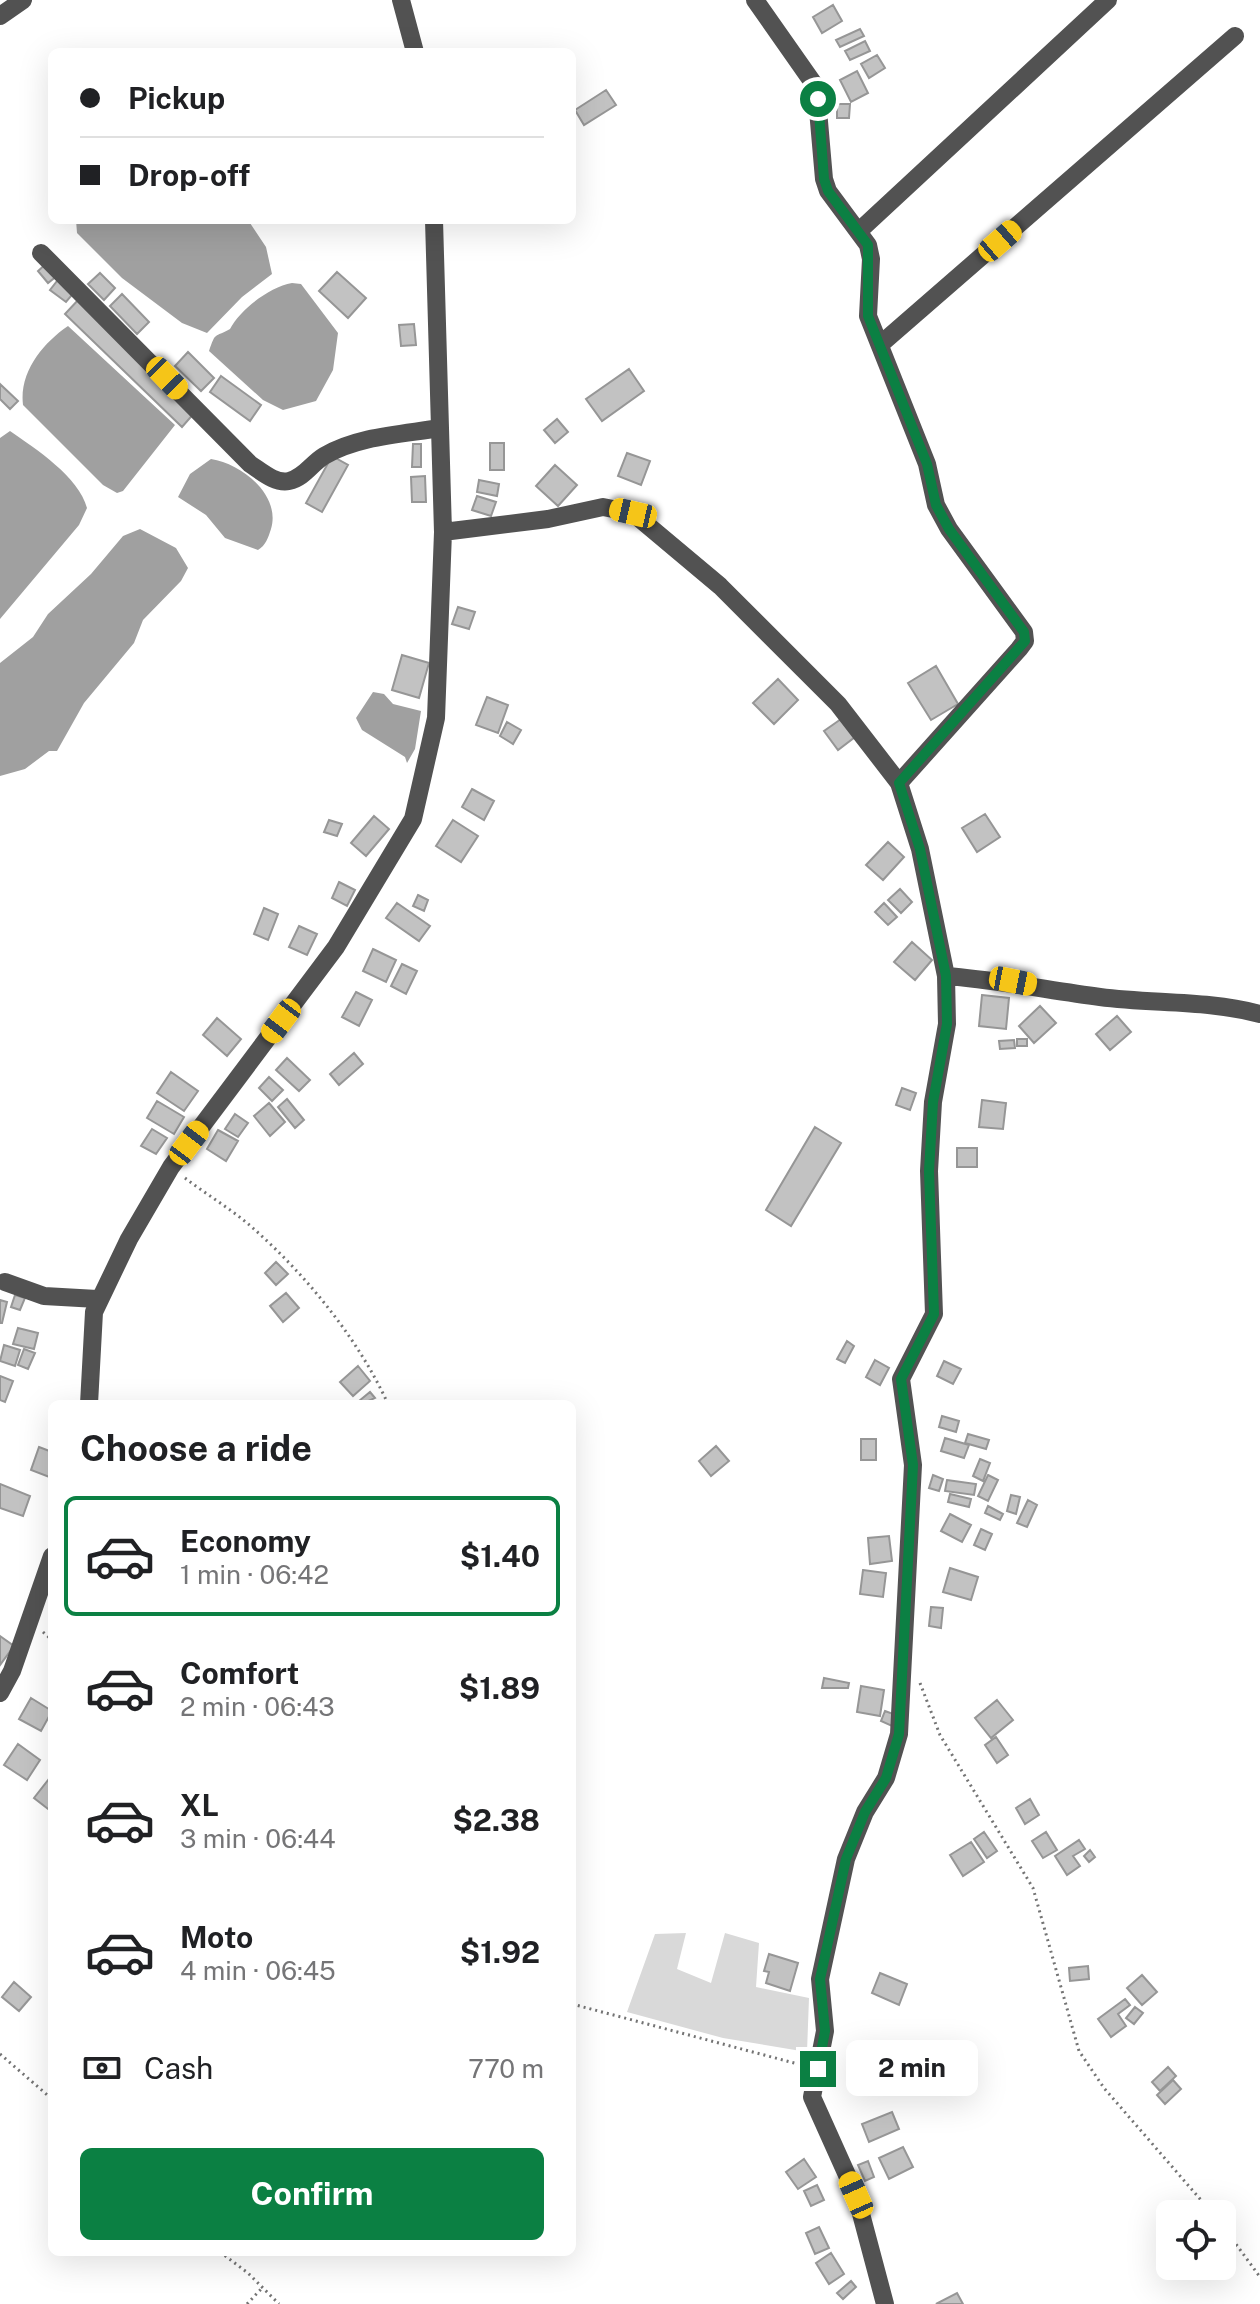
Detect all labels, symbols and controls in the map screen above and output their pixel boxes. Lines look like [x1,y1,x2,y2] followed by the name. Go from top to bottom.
[128,80,225,116] text: Pickup
[800,81,836,117] route start
[128,157,250,193] text: Drop-off
[974,216,1026,266] car
[142,352,192,404] car
[607,496,659,530] car
[987,965,1039,997] car
[257,995,305,1047] car
[165,1117,213,1169] car
[80,1427,312,1469] text: Choose a ride
[84,1520,156,1592] icon: car
[180,1523,311,1559] text: Economy
[460,1538,540,1574] text: $1.40
[180,1559,329,1590] text: 1 min · 06:42
[84,1652,156,1724] icon: car
[180,1655,299,1691] text: Comfort
[459,1670,540,1706] text: $1.89
[180,1691,335,1722] text: 2 min · 06:43
[84,1784,156,1856] icon: car
[180,1787,219,1823] text: XL
[452,1802,540,1838] text: $2.38
[180,1823,336,1854] text: 3 min · 06:44
[84,1916,156,1988] icon: car
[180,1919,253,1955] text: Moto
[460,1934,540,1970] text: $1.92
[180,1955,336,1986] text: 4 min · 06:45
[846,2041,978,2097] callout: 2 min
[80,2046,124,2090] icon: cash
[144,2050,213,2086] text: Cash
[800,2051,836,2087] route end
[878,2052,946,2083] text: 2 min
[468,2053,544,2084] text: 770 m
[80,2148,544,2240] button: Confirm
[835,2168,877,2222] car
[1156,2200,1236,2280] map controls
[1156,2200,1236,2280] button: locate

